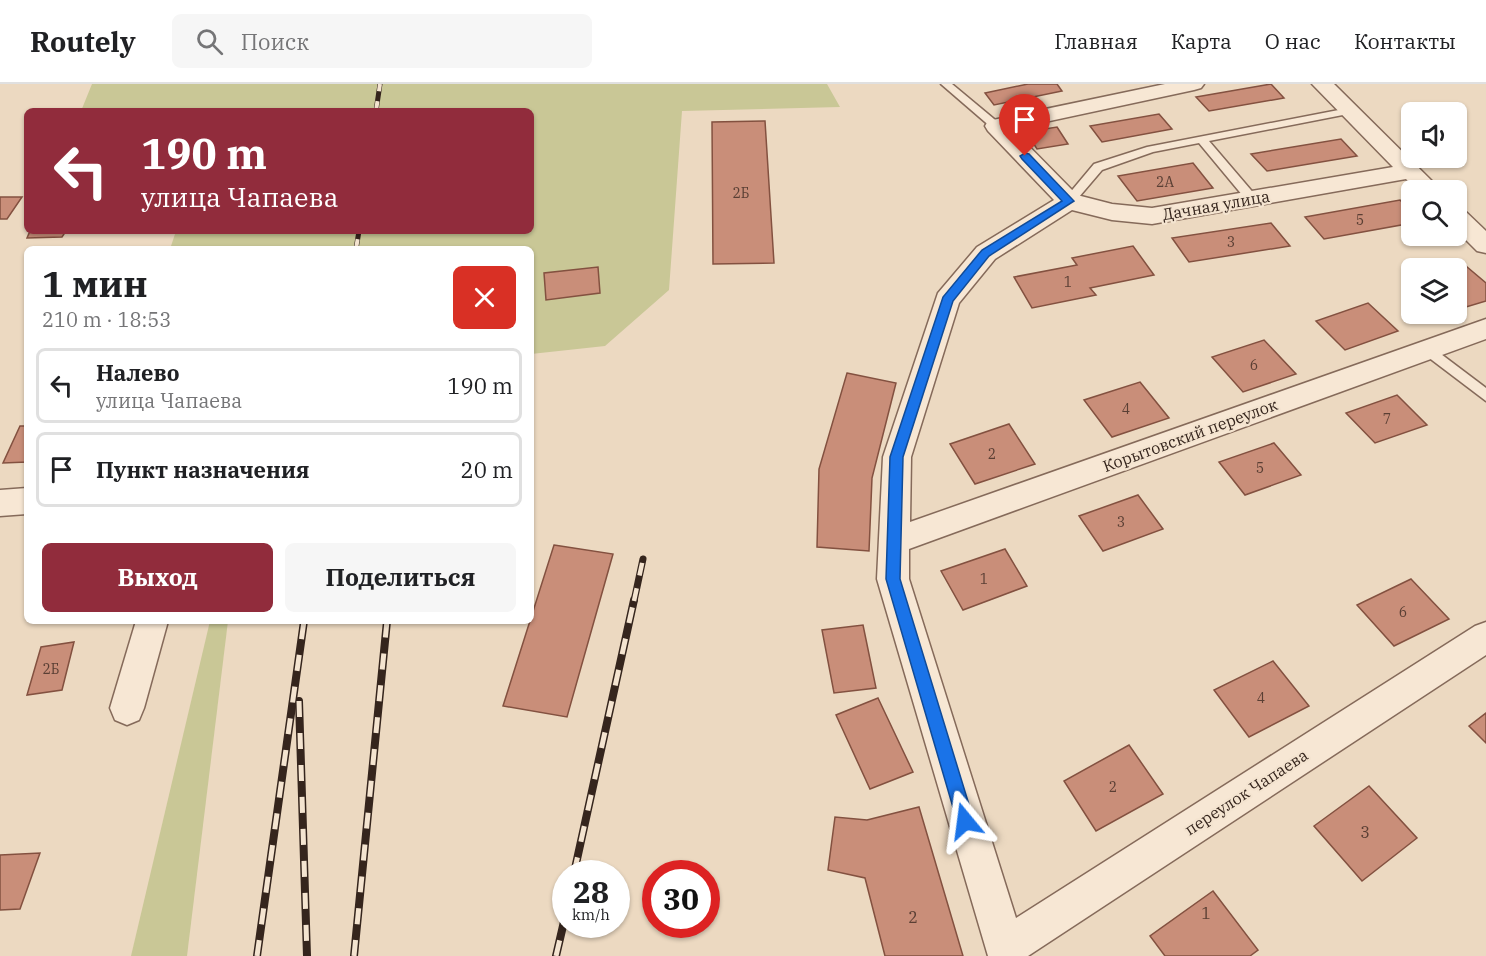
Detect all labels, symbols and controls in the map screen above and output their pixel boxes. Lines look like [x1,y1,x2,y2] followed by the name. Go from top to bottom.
[172,14,592,68] search box
[30,23,136,60] text: Routely
[193,25,226,58] icon: search
[241,27,309,56] text: Поиск
[1054,27,1138,55] text: Главная
[1171,27,1232,55] text: Карта
[1265,27,1321,55] text: О нас
[1354,27,1456,55] text: Контакты
[999,94,1050,156] pin
[1401,102,1467,324] map controls
[1401,102,1467,168] button: sound
[1008,103,1041,136] icon: arrive
[141,126,267,181] text: 190 m
[42,132,120,210] icon: left
[1156,173,1174,191] house number: 2А
[141,179,338,214] text: улица Чапаева
[1401,180,1467,246] button: search
[732,184,750,202] house number: 2Б
[1161,186,1272,224] street label: Дачная улица
[1356,211,1364,229] house number: 5
[1227,233,1235,251] house number: 3
[1401,258,1467,324] button: layers
[42,260,148,307] text: 1 мин
[453,266,516,329] button: close
[1064,273,1072,291] house number: 1
[42,306,171,333] text: 210 m · 18:53
[1250,356,1258,374] house number: 6
[96,358,180,387] text: Налево
[45,369,78,402] icon: left
[447,371,513,400] text: 190 m
[96,387,242,414] text: улица Чапаева
[1100,394,1281,476] street label: Корытовский переулок
[1122,400,1130,418] house number: 4
[1383,410,1391,428] house number: 7
[988,445,996,463] house number: 2
[45,453,78,486] icon: arrive
[96,455,310,484] text: Пункт назначения
[461,455,513,484] text: 20 m
[1256,459,1264,477] house number: 5
[1117,513,1125,531] house number: 3
[42,543,273,612] button: Выход
[285,543,516,612] button: Поделиться
[980,570,988,588] house number: 1
[1399,603,1407,621] house number: 6
[42,660,60,678] house number: 2Б
[1257,689,1265,707] house number: 4
[1181,745,1312,839] street label: переулок Чапаева
[1109,778,1117,796] house number: 2
[933,789,997,853] position arrow
[1360,822,1370,842] house number: 3
[642,860,720,938] speed limit sign: 30
[573,872,609,911] text: 28
[1201,903,1211,923] house number: 1
[572,905,610,924] text: km/h
[908,907,918,927] house number: 2

